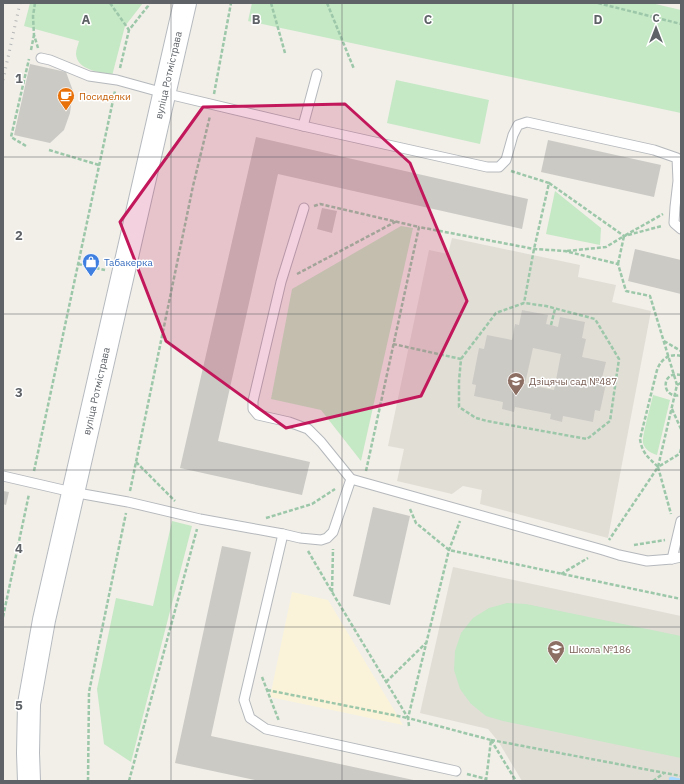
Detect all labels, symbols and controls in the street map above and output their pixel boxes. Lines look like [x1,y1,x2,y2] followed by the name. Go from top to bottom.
[636,8,676,48] north arrow
[82,11,91,28] text: A
[252,11,261,28] text: B
[424,11,433,28] text: C
[593,11,603,28] text: D
[652,11,660,25] text: С
[152,29,185,120] street label: вуліца Ротмістрава
[15,70,23,87] text: 1
[56,86,76,111] cafe icon: Посиделки
[79,90,131,103] place label: Посиделки
[15,227,23,244] text: 2
[81,252,101,277] shop icon: Табакерка
[104,256,153,269] place label: Табакерка
[80,345,113,436] street label: вуліца Ротмістрава
[506,371,526,396] school or university icon: Дзіцячы сад №487
[529,375,617,388] place label: Дзіцячы сад №487
[15,384,23,401] text: 3
[15,540,23,557] text: 4
[546,639,566,664] school or university icon: Школа №186
[569,643,631,656] place label: Школа №186
[15,697,23,714] text: 5

